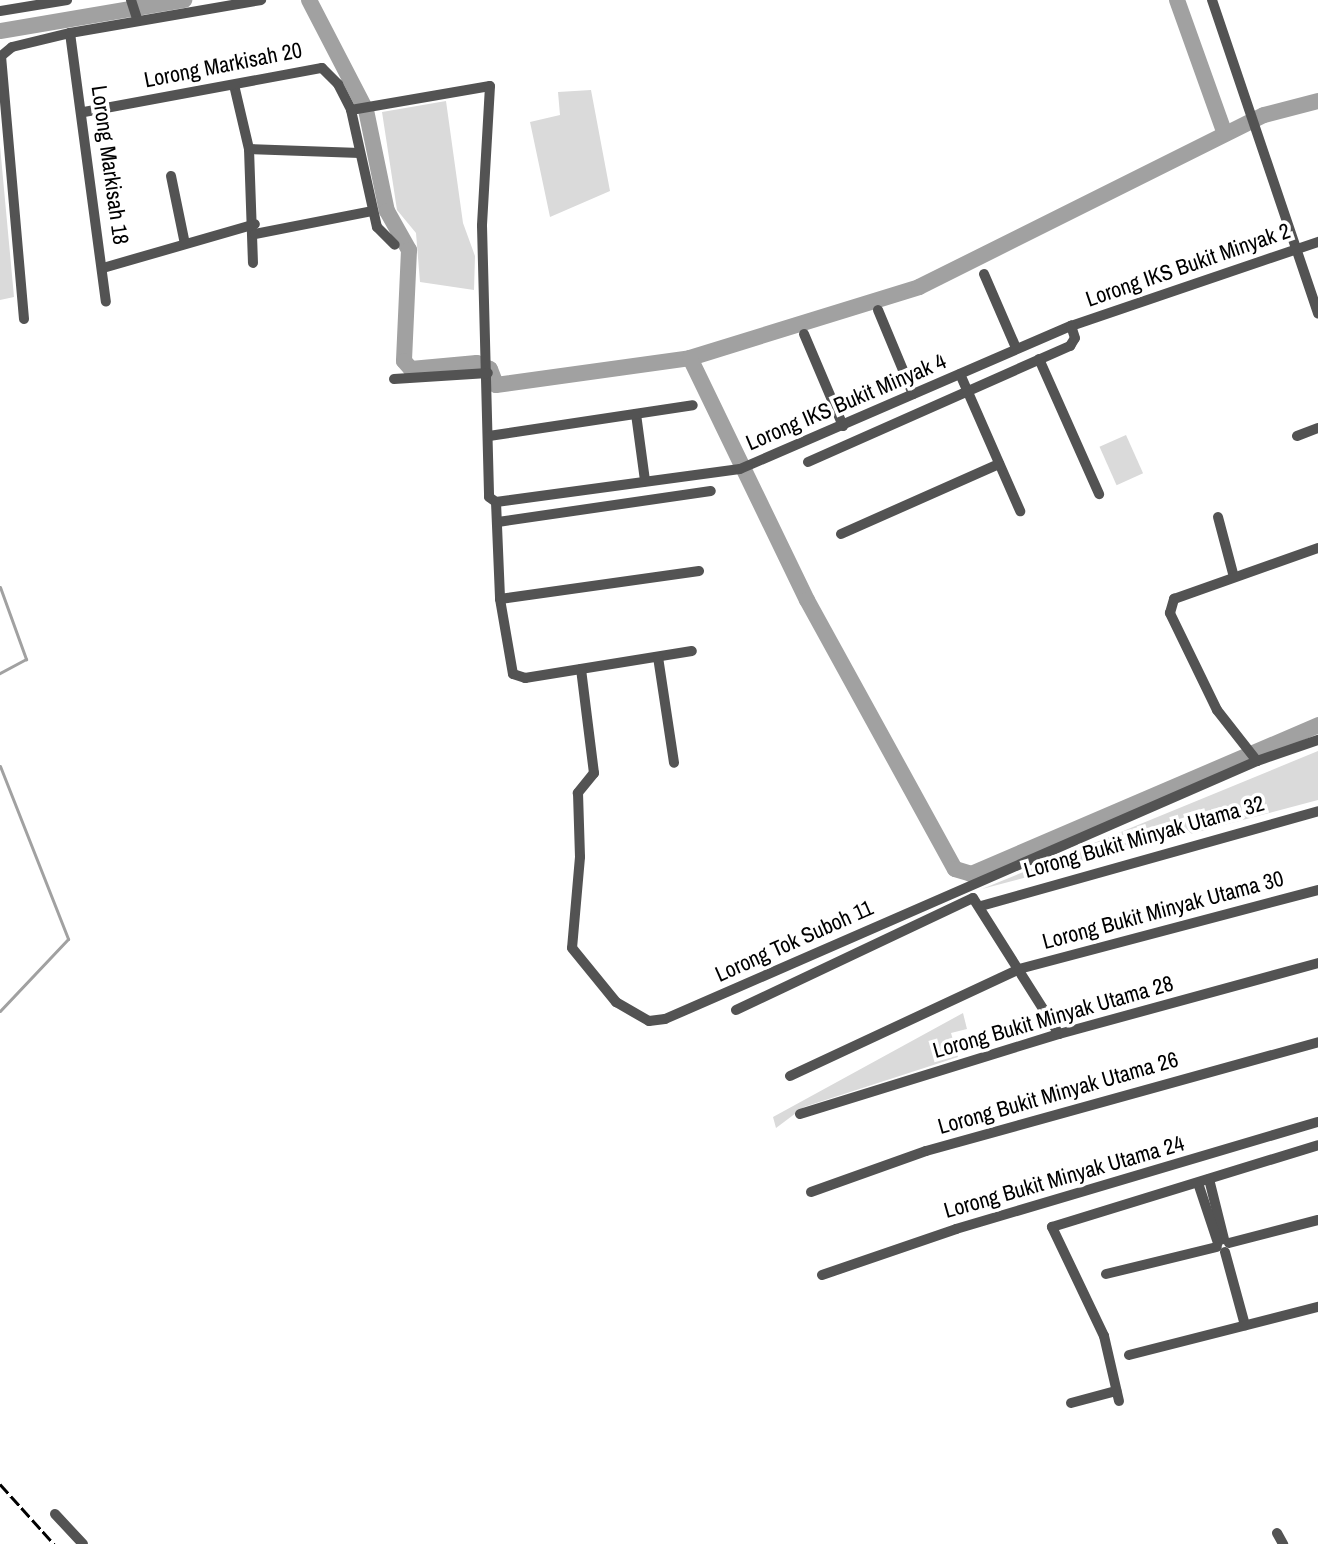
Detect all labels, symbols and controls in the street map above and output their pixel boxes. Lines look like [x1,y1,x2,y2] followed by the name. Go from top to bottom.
[142,37,304,93] street label: Lorong Markisah 20
[86,84,134,246] street label: Lorong Markisah 18
[1082,218,1294,312] street label: Lorong IKS Bukit Minyak 2
[742,348,950,456] street label: Lorong IKS Bukit Minyak 4
[1021,790,1267,884] street label: Lorong Bukit Minyak Utama 32
[1039,865,1287,955] street label: Lorong Bukit Minyak Utama 30
[711,894,877,988] street label: Lorong Tok Suboh 11
[930,970,1176,1064] street label: Lorong Bukit Minyak Utama 28
[935,1046,1181,1140] street label: Lorong Bukit Minyak Utama 26
[941,1130,1187,1224] street label: Lorong Bukit Minyak Utama 24

